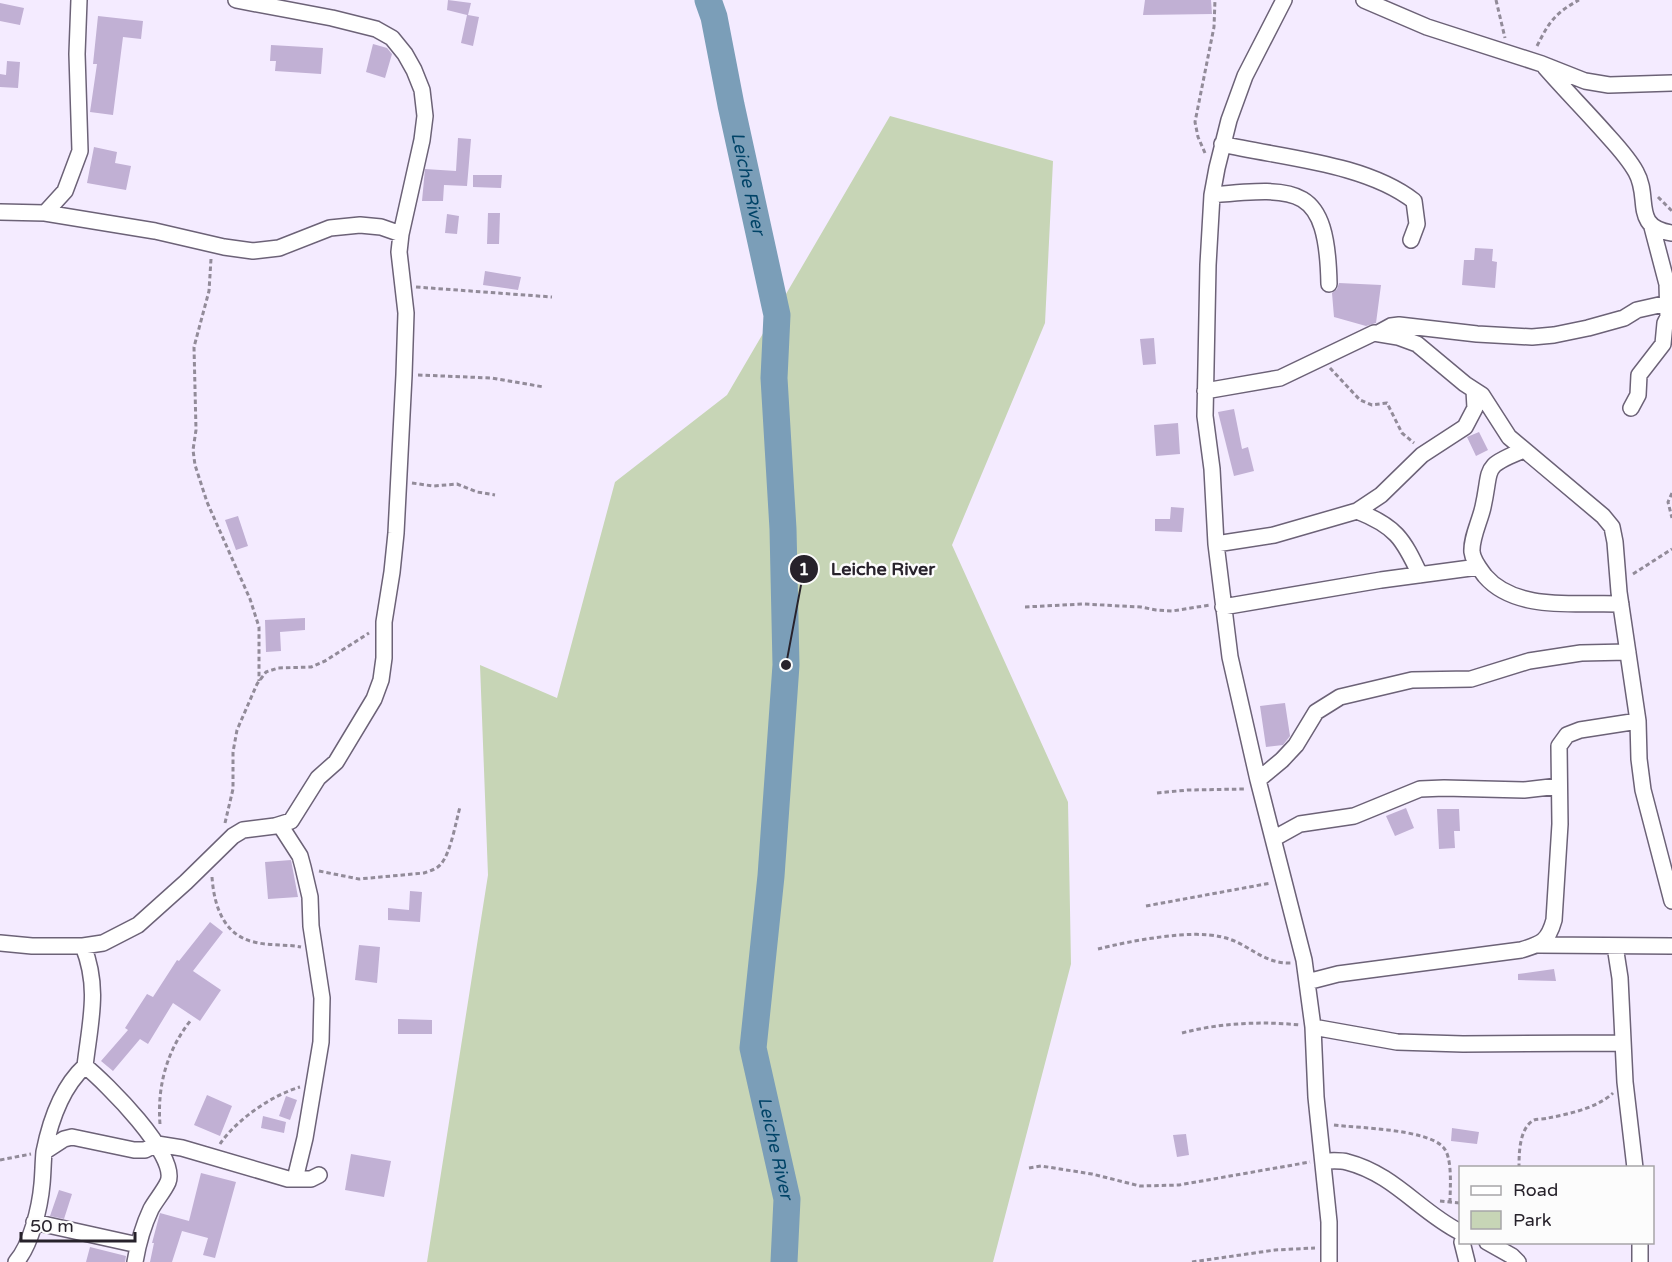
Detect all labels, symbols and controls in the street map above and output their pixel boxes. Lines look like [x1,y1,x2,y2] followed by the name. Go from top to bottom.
[726,130,771,239] water label: Leiche River
[789,551,947,587] callout: Leiche River
[798,558,810,580] text: 1
[831,558,936,580] text: Leiche River
[753,1095,798,1203] water label: Leiche River
[1459,1166,1654,1244] legend
[1513,1179,1558,1201] text: Road
[21,1205,135,1243] scale bar
[1513,1209,1552,1231] text: Park
[30,1215,74,1237] text: 50 m

